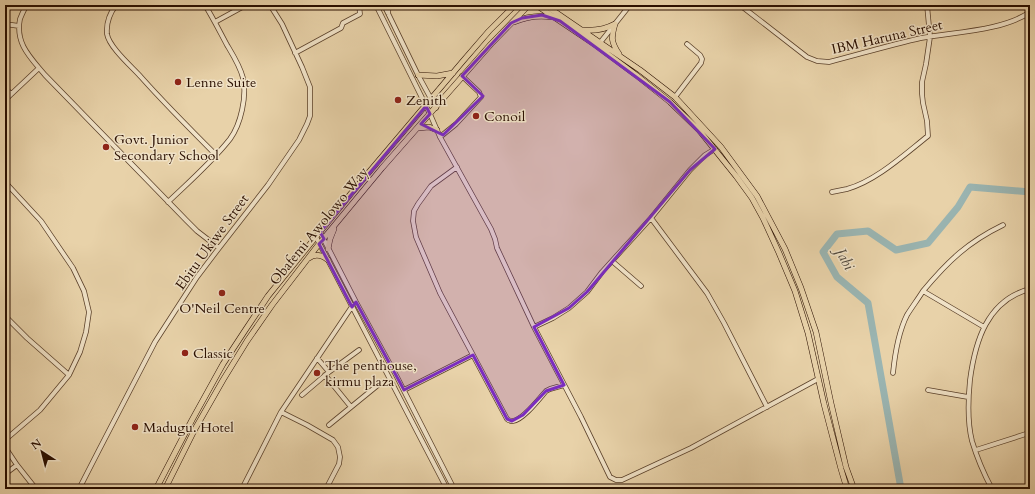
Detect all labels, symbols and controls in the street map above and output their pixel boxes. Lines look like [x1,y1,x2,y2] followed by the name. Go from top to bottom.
[830,15,945,59] street label: IBM Haruna Street
[186,73,256,92] place label: Lenne Suite
[173,77,183,87] marker: Lenne Suite
[406,91,447,110] place label: Zenith
[393,95,403,105] marker: Zenith
[484,107,526,126] place label: Conoil
[471,111,481,121] marker: Conoil
[114,130,219,165] place label: Govt. Junior Secondary School
[101,142,111,152] marker: Govt. Junior Secondary School
[265,162,373,289] street label: Obafemi Awolowo Way
[171,190,253,294] street label: Ebitu Ukiwe Street
[829,241,860,274] water label: Jabi
[217,288,227,298] marker: O'Neil Centre
[179,299,265,318] place label: O'Neil Centre
[193,344,233,363] place label: Classic
[180,348,190,358] marker: Classic
[325,356,417,391] place label: The penthouse, kirmu plaza
[312,368,322,378] marker: The penthouse, kirmu plaza
[143,418,234,437] place label: Madugu. Hotel
[130,422,140,432] marker: Madugu. Hotel
[22,432,62,472] north arrow
[28,435,45,453] text: N

